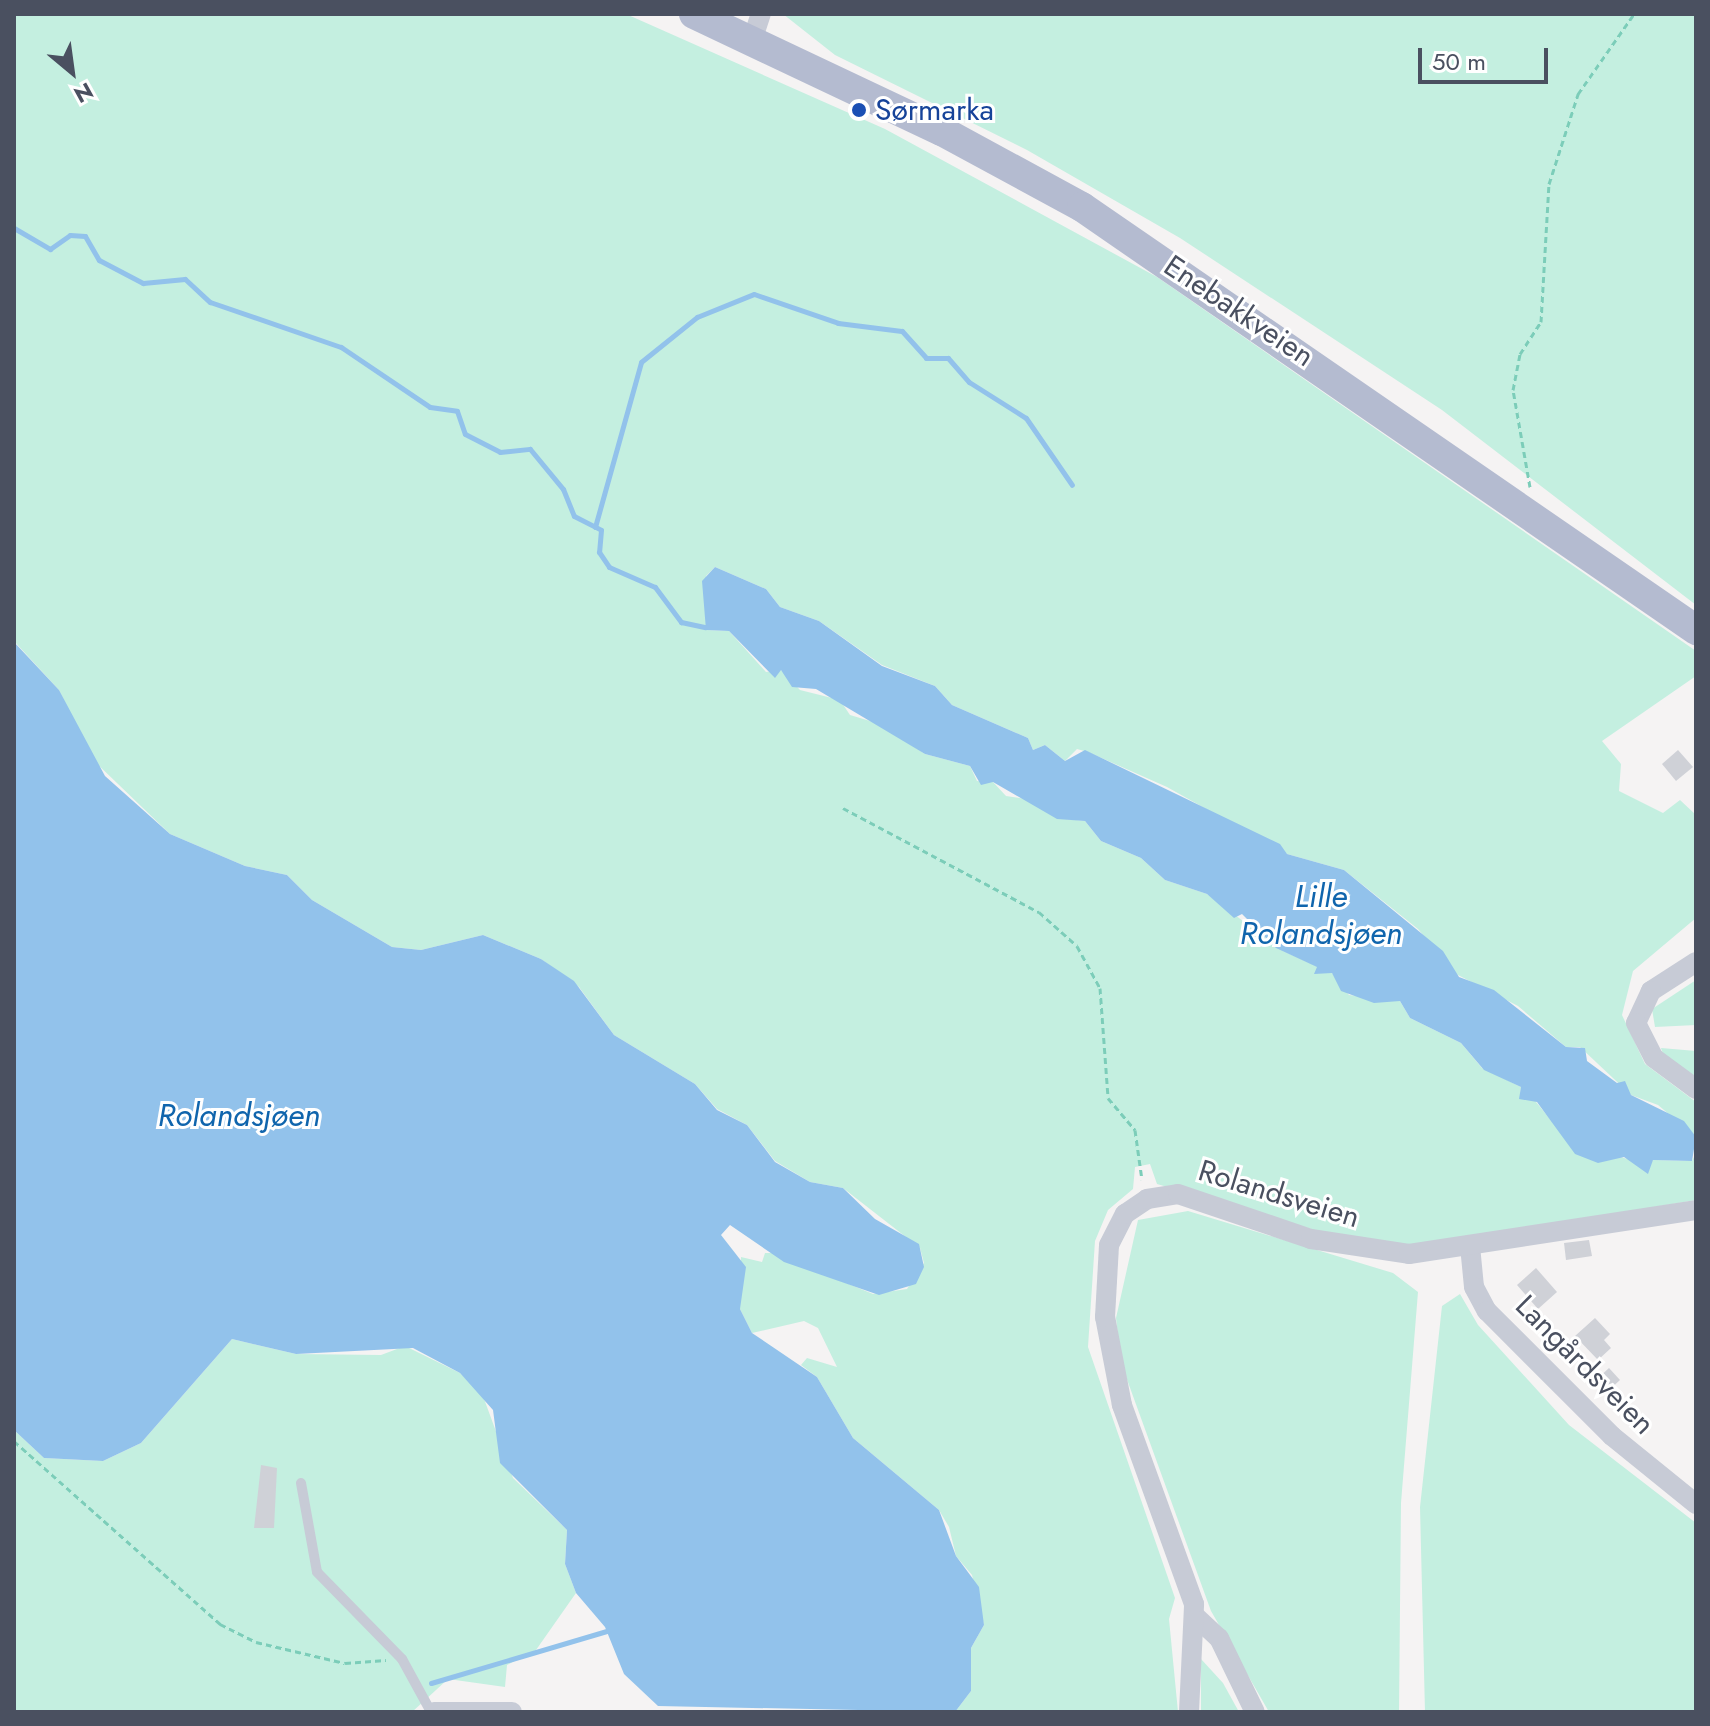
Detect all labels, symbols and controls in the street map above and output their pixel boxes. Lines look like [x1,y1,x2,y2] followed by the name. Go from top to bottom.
[32,32,112,112] north arrow
[1422,32,1552,82] scale bar
[1432,44,1486,79] text: 50 m
[68,75,99,111] text: N
[875,92,994,128] place label: Sørmarka
[850,101,868,119] marker: Sørmarka
[1157,248,1321,374] street label: Enebakkveien
[1240,878,1402,953] water label: Lille Rolandsjøen
[158,1096,320,1134] water label: Rolandsjøen
[1194,1152,1364,1236] street label: Rolandsveien
[1508,1288,1662,1442] street label: Langårdsveien

